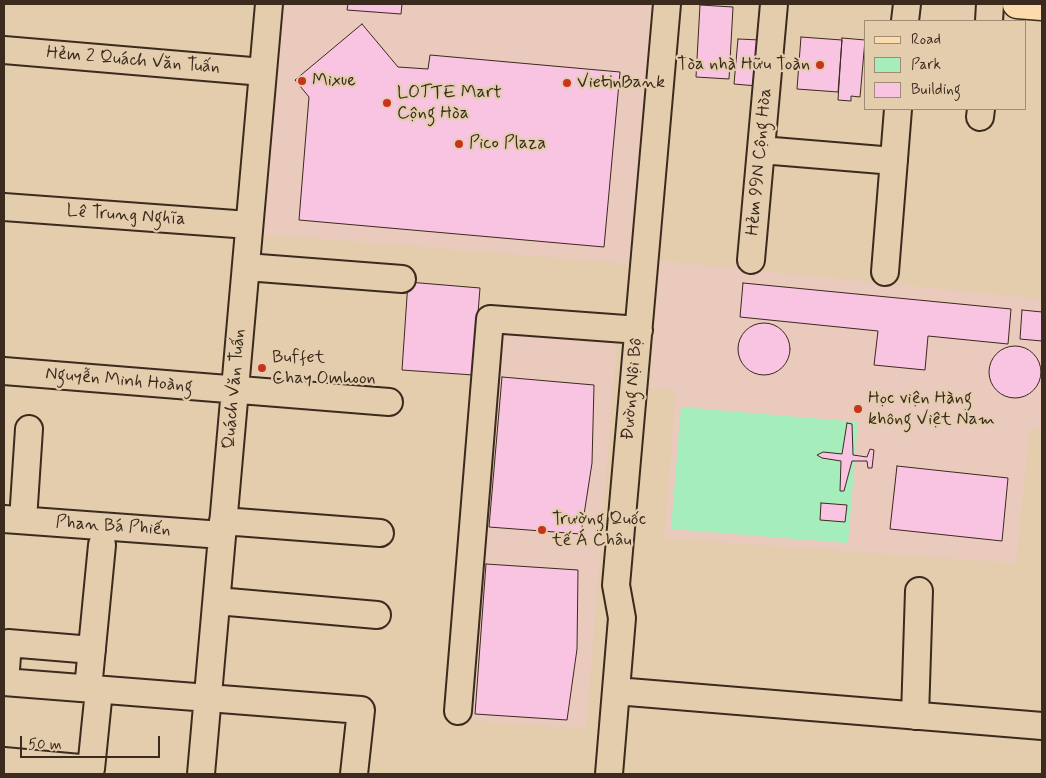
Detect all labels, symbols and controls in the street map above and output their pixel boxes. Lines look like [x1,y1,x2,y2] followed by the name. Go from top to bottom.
[864,20,1026,110] legend
[911,30,941,50] text: Road
[45,43,221,79] street label: Hẻm 2 Quách Văn Tuấn
[677,54,810,76] place label: Tòa nhà Hữu Toàn
[911,55,941,75] text: Park
[814,59,826,71] marker: Tòa nhà Hữu Toàn
[312,70,356,92] place label: Mixue
[577,72,665,94] place label: VietinBank
[296,75,308,87] marker: Mixue
[561,77,573,89] marker: VietinBank
[911,80,961,100] text: Building
[397,82,502,125] place label: LOTTE Mart Cộng Hòa
[743,87,777,237] street label: Hẻm 99N Cộng Hòa
[381,97,393,109] marker: LOTTE Mart Cộng Hòa
[469,133,546,155] place label: Pico Plaza
[453,138,465,150] marker: Pico Plaza
[66,201,186,231] street label: Lê Trung Nghĩa
[219,328,251,450] street label: Quách Văn Tuấn
[618,337,648,441] street label: Đường Nội Bộ
[272,347,376,389] place label: Buffet Chay Omhoon
[256,362,268,374] marker: Buffet Chay Omhoon
[44,364,194,398] street label: Nguyễn Minh Hoàng
[868,388,995,430] place label: Học viện Hàng không Việt Nam
[852,403,864,415] marker: Học viện Hàng không Việt Nam
[552,509,646,552] place label: Trường Quốc tế Á Châu
[55,512,171,542] street label: Phan Bá Phiến
[536,524,548,536] marker: Trường Quốc tế Á Châu
[22,726,162,758] scale bar
[28,735,62,755] text: 50 m

